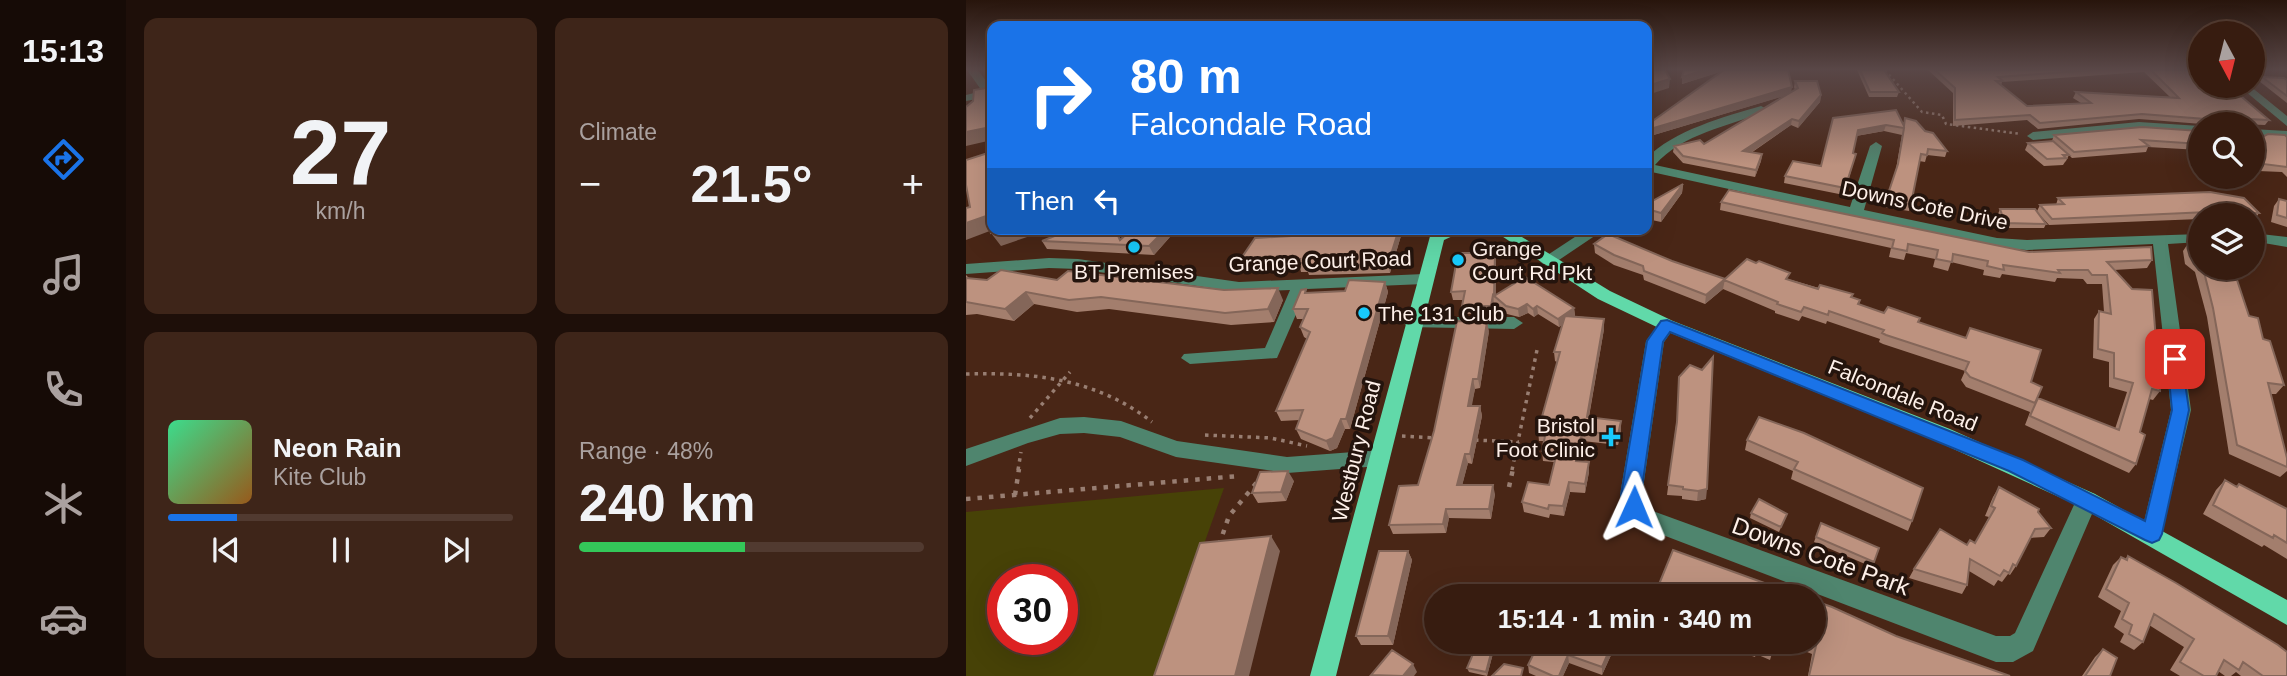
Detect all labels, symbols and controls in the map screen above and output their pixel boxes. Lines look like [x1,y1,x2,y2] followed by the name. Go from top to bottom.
[2188,21,2264,98] north arrow
[2188,21,2265,280] map controls
[22,33,104,69] text: 15:13
[1015,49,1106,140] icon: right
[1130,49,1242,103] text: 80 m
[290,102,391,203] text: 27
[1130,106,1372,142] text: Falcondale Road
[2188,112,2265,189] button: search
[579,119,657,145] text: Climate
[39,135,88,184] icon: directions
[690,155,813,213] text: 21.5°
[579,163,601,205] text: −
[902,163,924,205] text: +
[1840,176,2010,234] street label: Downs Cote Drive
[1088,182,1126,220] icon: left
[1015,186,1074,216] text: Then
[316,198,365,224] text: km/h
[2188,203,2265,280] button: layers
[1472,237,1592,284] place label: Grange Court Rd Pkt
[1126,239,1142,255] marker: BT Premises
[1228,246,1412,276] street label: Grange Court Road
[39,250,88,299] icon: music
[1450,252,1466,268] marker: Grange Court Rd Pkt
[1074,260,1194,283] place label: BT Premises
[1378,302,1504,325] place label: The 131 Club
[1356,305,1372,321] marker: The 131 Club
[2145,329,2205,389] pin
[2156,340,2194,378] icon: arrive
[1825,355,1981,435] street label: Falcondale Road
[39,365,88,414] icon: phone
[1327,378,1385,524] street label: Westbury Road
[1496,414,1595,461] place label: Bristol Foot Clinic
[1601,427,1621,447] marker: Bristol Foot Clinic
[273,433,402,463] text: Neon Rain
[579,438,713,464] text: Range · 48%
[273,464,366,490] text: Kite Club
[1597,470,1671,544] position arrow
[579,474,755,532] text: 240 km
[39,479,88,528] icon: climate
[1729,511,1914,601] street label: Downs Cote Park
[207,531,245,569] icon: previous
[322,531,360,569] icon: pause
[437,531,475,569] icon: next
[987,564,1078,655] speed limit sign: 30
[39,594,88,643] icon: car
[1498,604,1752,634] text: 15:14 · 1 min · 340 m

